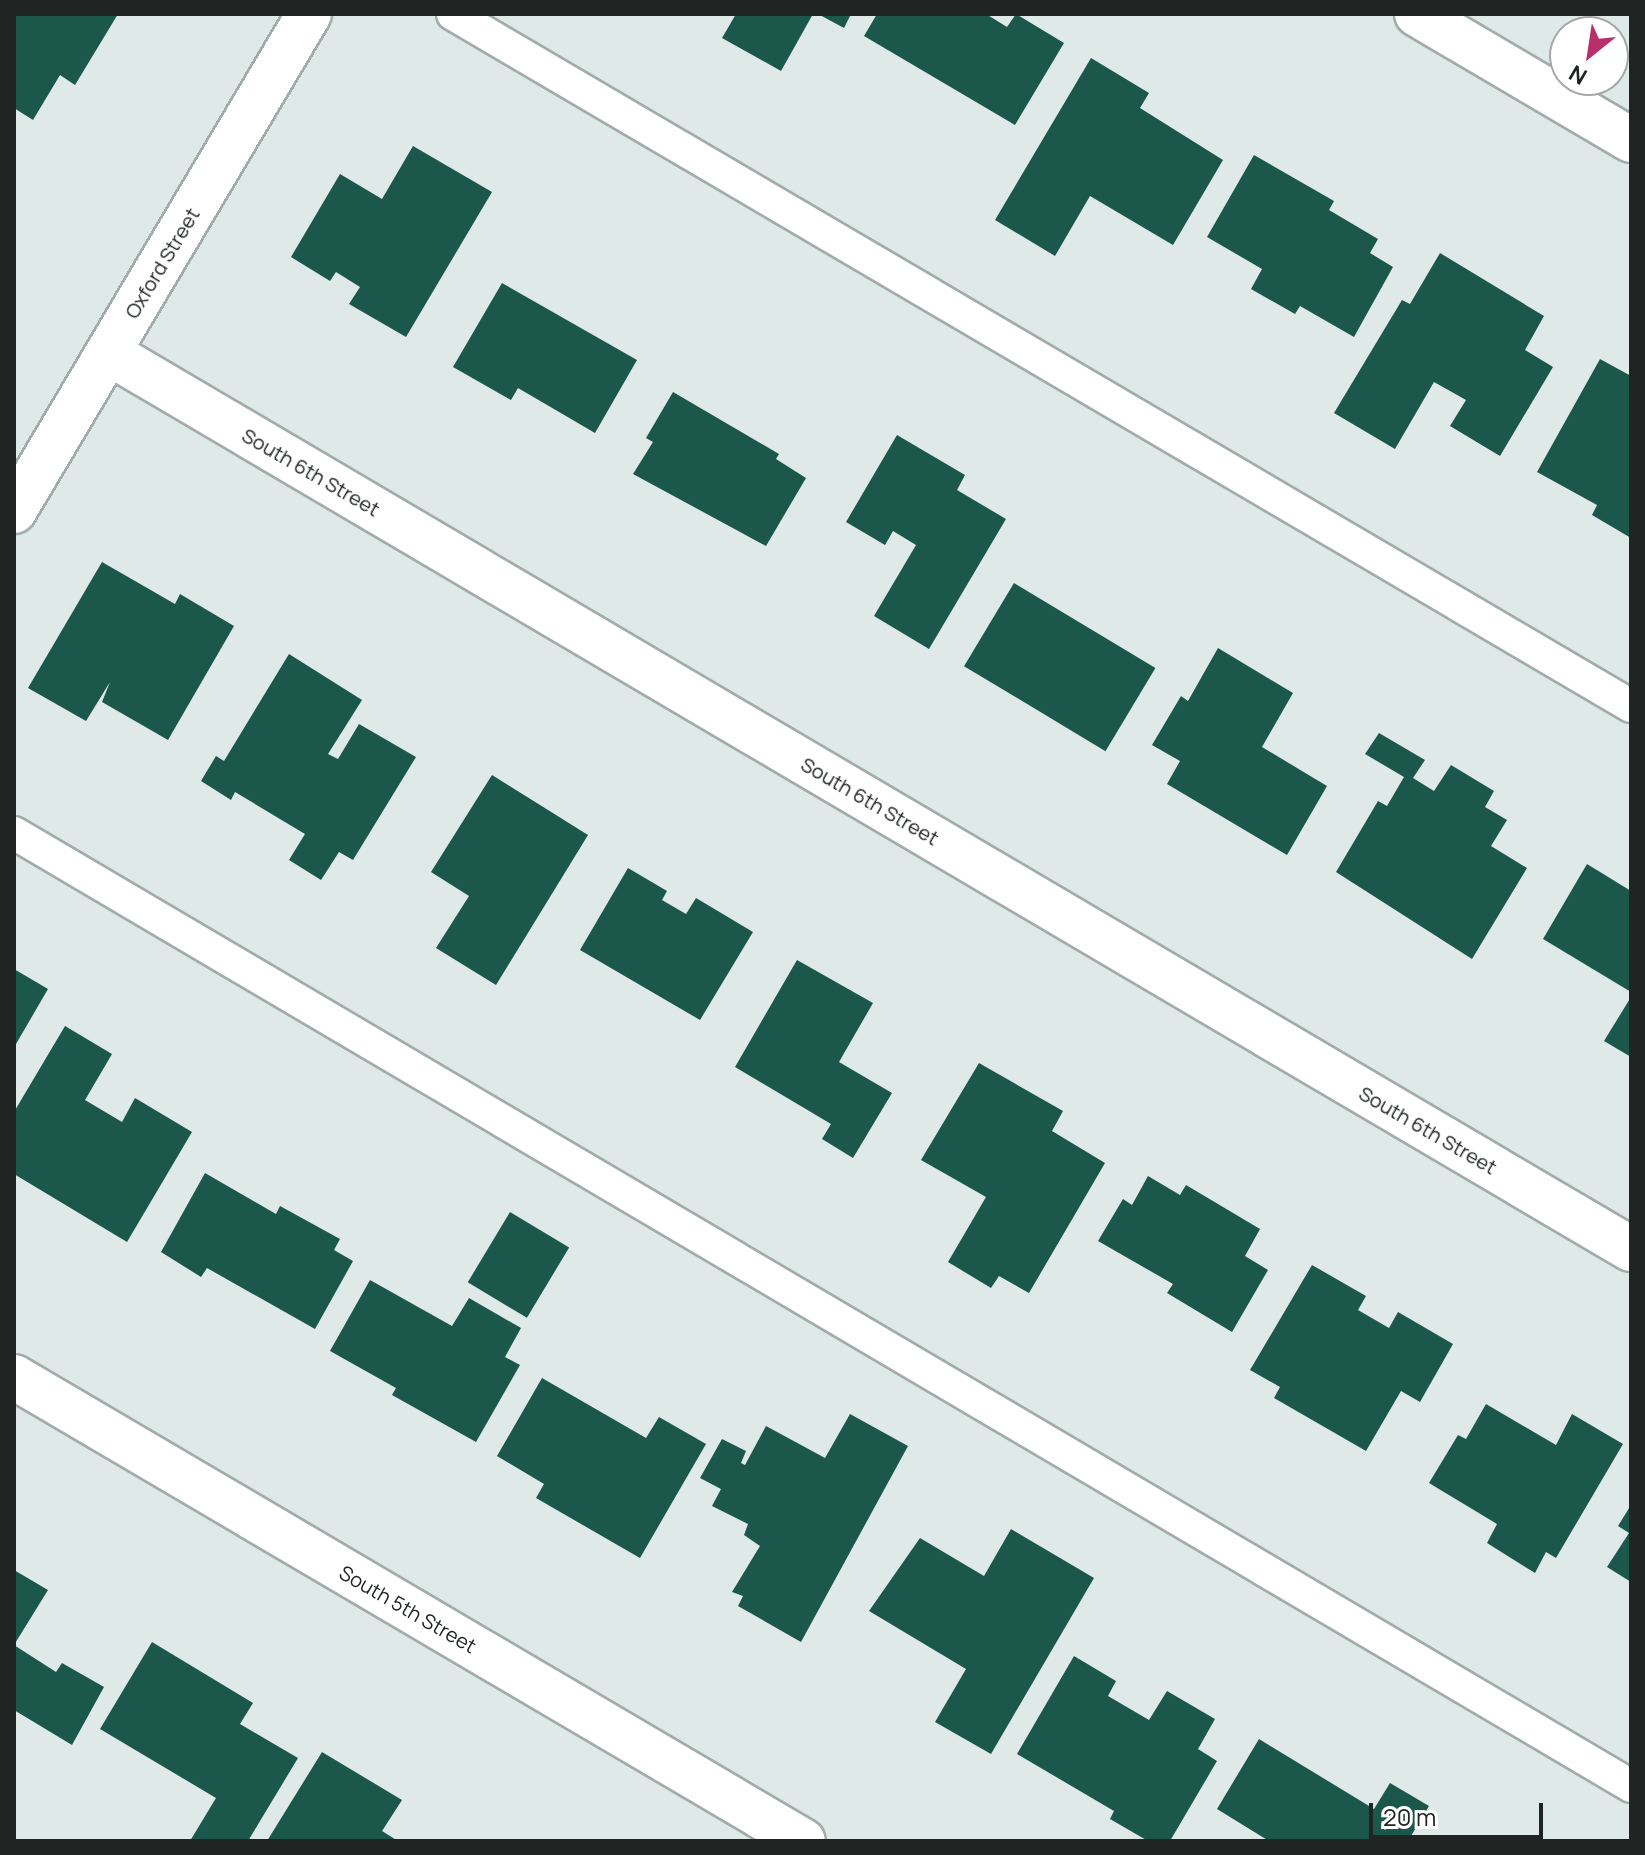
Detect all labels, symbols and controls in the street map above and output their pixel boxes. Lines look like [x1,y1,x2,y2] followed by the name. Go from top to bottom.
[1549,16,1629,96] north arrow
[1564,58,1592,92] text: N
[120,203,204,323] street label: Oxford Street
[238,423,384,521] street label: South 6th Street
[797,752,943,850] street label: South 6th Street
[1355,1081,1501,1179] street label: South 6th Street
[335,1560,481,1658] street label: South 5th Street
[1373,1787,1547,1837] scale bar
[1383,1800,1436,1833] text: 20 m

